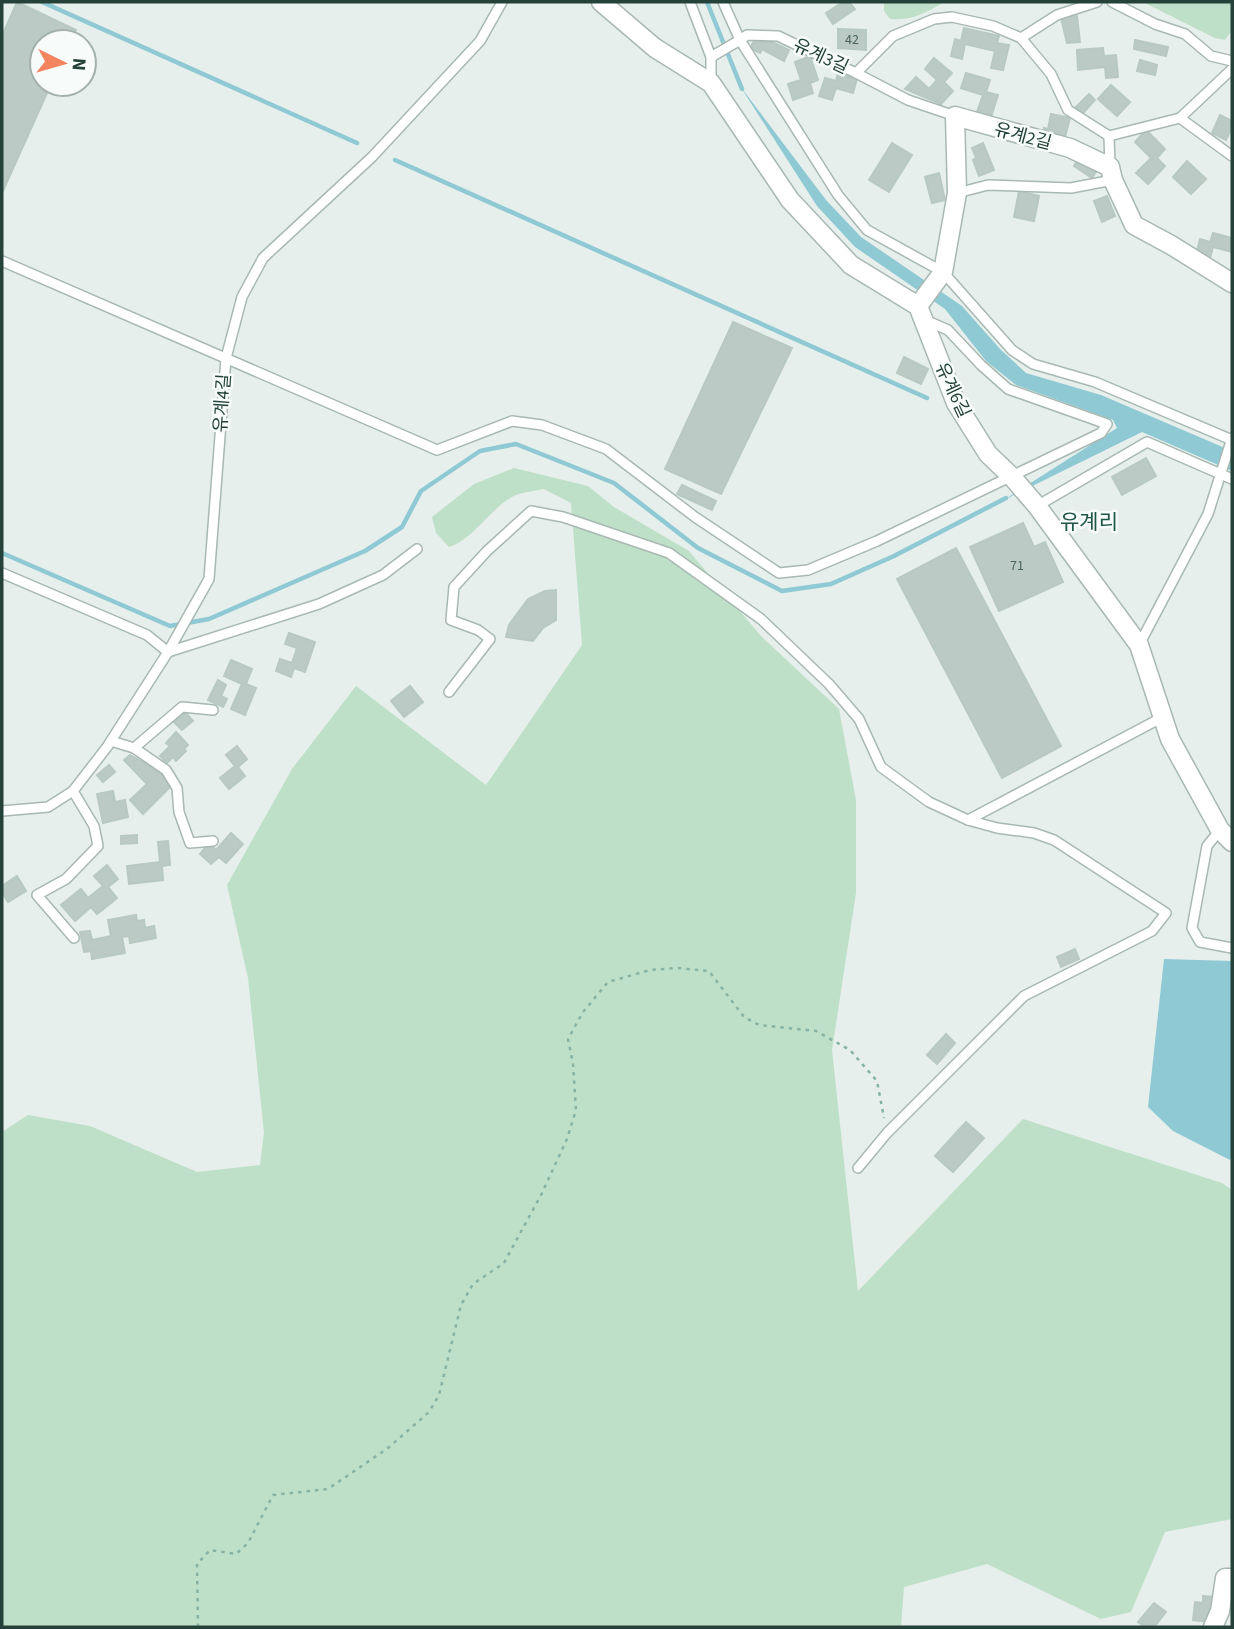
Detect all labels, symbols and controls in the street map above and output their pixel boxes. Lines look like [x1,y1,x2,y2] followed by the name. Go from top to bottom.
[28,28,98,98] north arrow
[845,30,859,50] house number: 42
[789,33,853,80] street label: 유계3길
[64,57,92,72] text: N
[991,117,1054,156] street label: 유계2길
[929,358,976,422] street label: 유계6길
[208,373,237,433] street label: 유계4길
[1060,507,1118,537] district label: 유계리
[1010,556,1024,576] house number: 71

